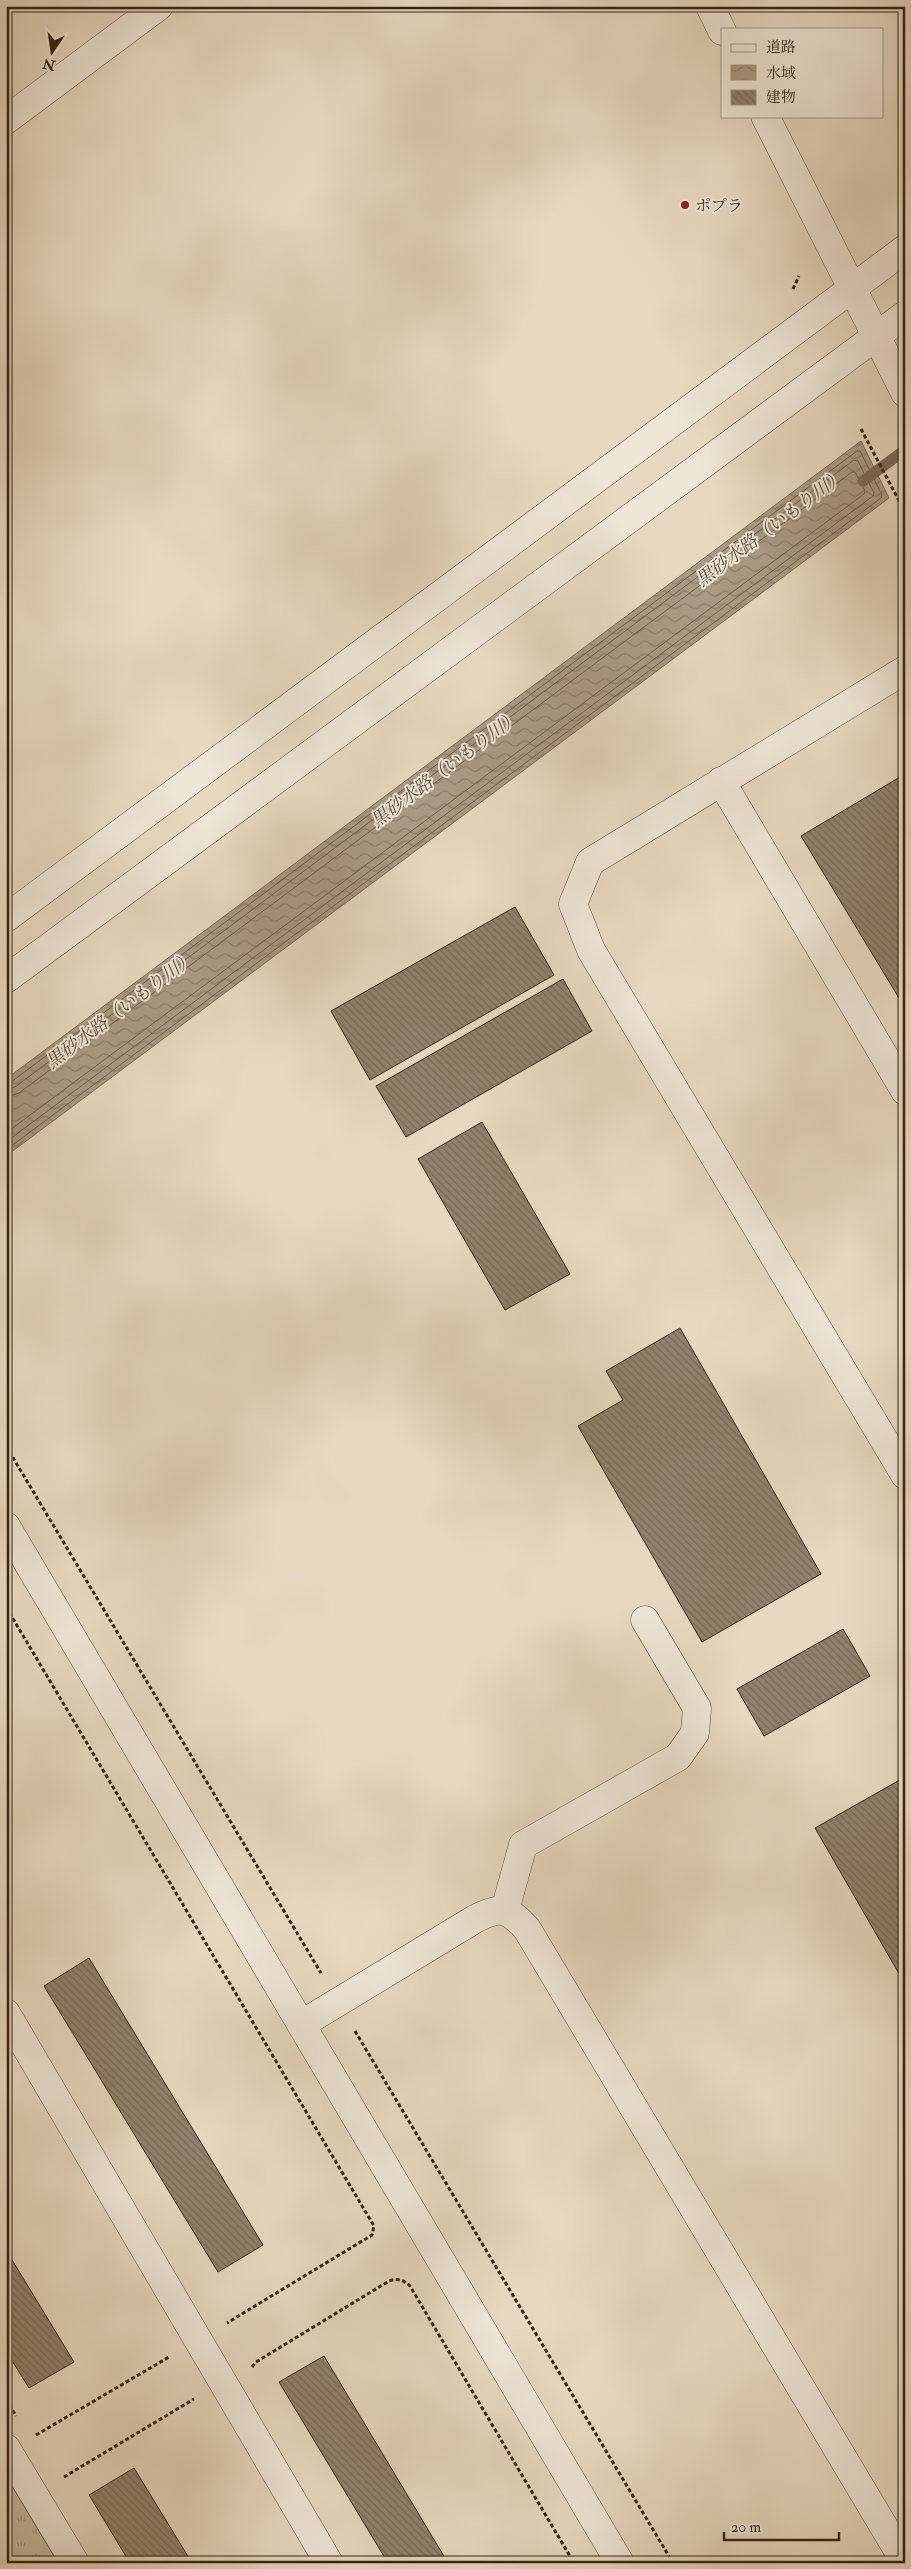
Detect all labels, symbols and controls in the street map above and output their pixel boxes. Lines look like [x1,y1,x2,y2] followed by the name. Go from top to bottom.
[28,28,78,78] north arrow
[721,28,884,118] legend
[766,38,796,57] text: 道路
[41,54,58,74] text: N
[766,64,796,83] text: 水域
[766,88,796,107] text: 建物
[695,196,743,216] place label: ポプラ
[679,199,691,211] marker: ポプラ
[692,465,849,592] water label: 黒砂水路（いもり川）
[367,706,524,833] water label: 黒砂水路（いもり川）
[42,947,199,1074] water label: 黒砂水路（いもり川）
[724,2509,838,2541] scale bar
[731,2518,761,2537] text: 20 m

